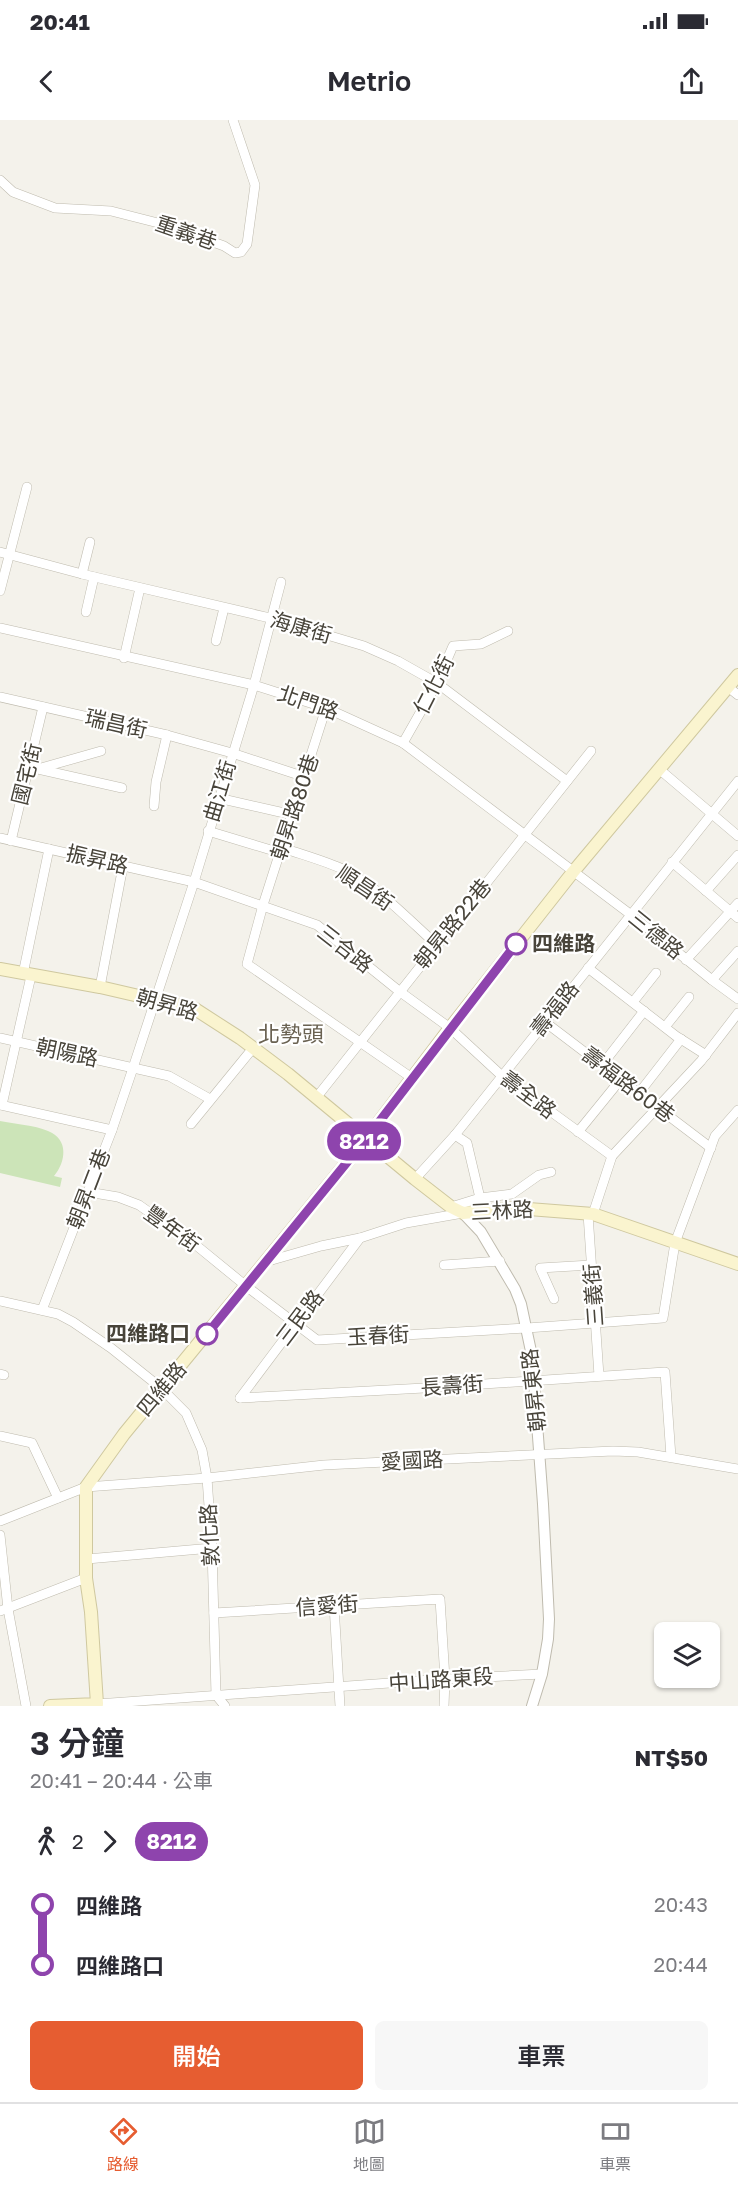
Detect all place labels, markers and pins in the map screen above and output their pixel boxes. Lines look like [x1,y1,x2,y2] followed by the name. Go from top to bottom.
[532,930,595,956] place label: 四維路
[505,933,527,955] marker: 四維路
[106,1320,190,1346] place label: 四維路口
[196,1323,218,1345] marker: 四維路口

